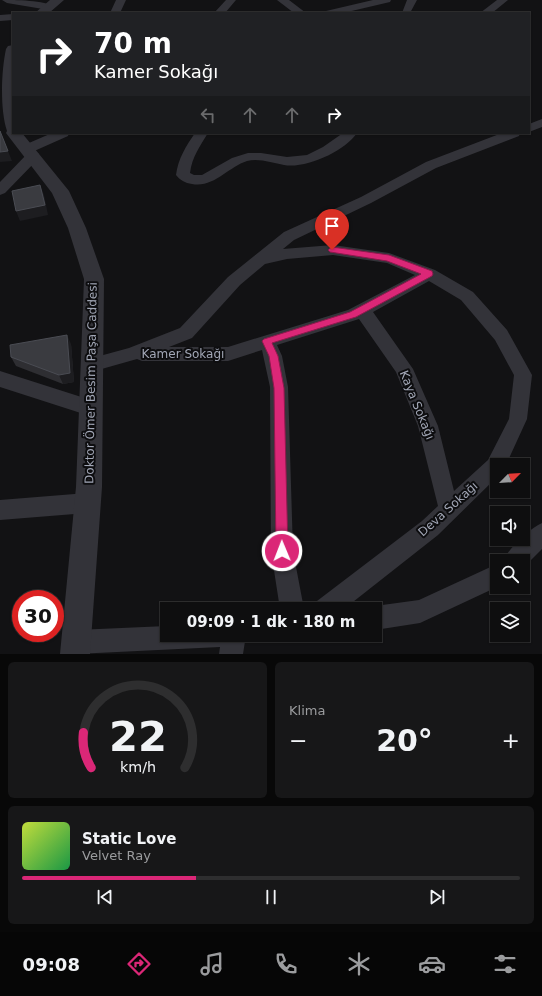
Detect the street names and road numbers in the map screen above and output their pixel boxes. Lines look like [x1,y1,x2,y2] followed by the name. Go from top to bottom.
[80,282,100,484] street label: Doktor Ömer Besim Paşa Caddesi
[142,347,224,361] street label: Kamer Sokağı
[397,368,437,442] street label: Kaya Sokağı
[415,479,481,539] street label: Deva Sokağı

